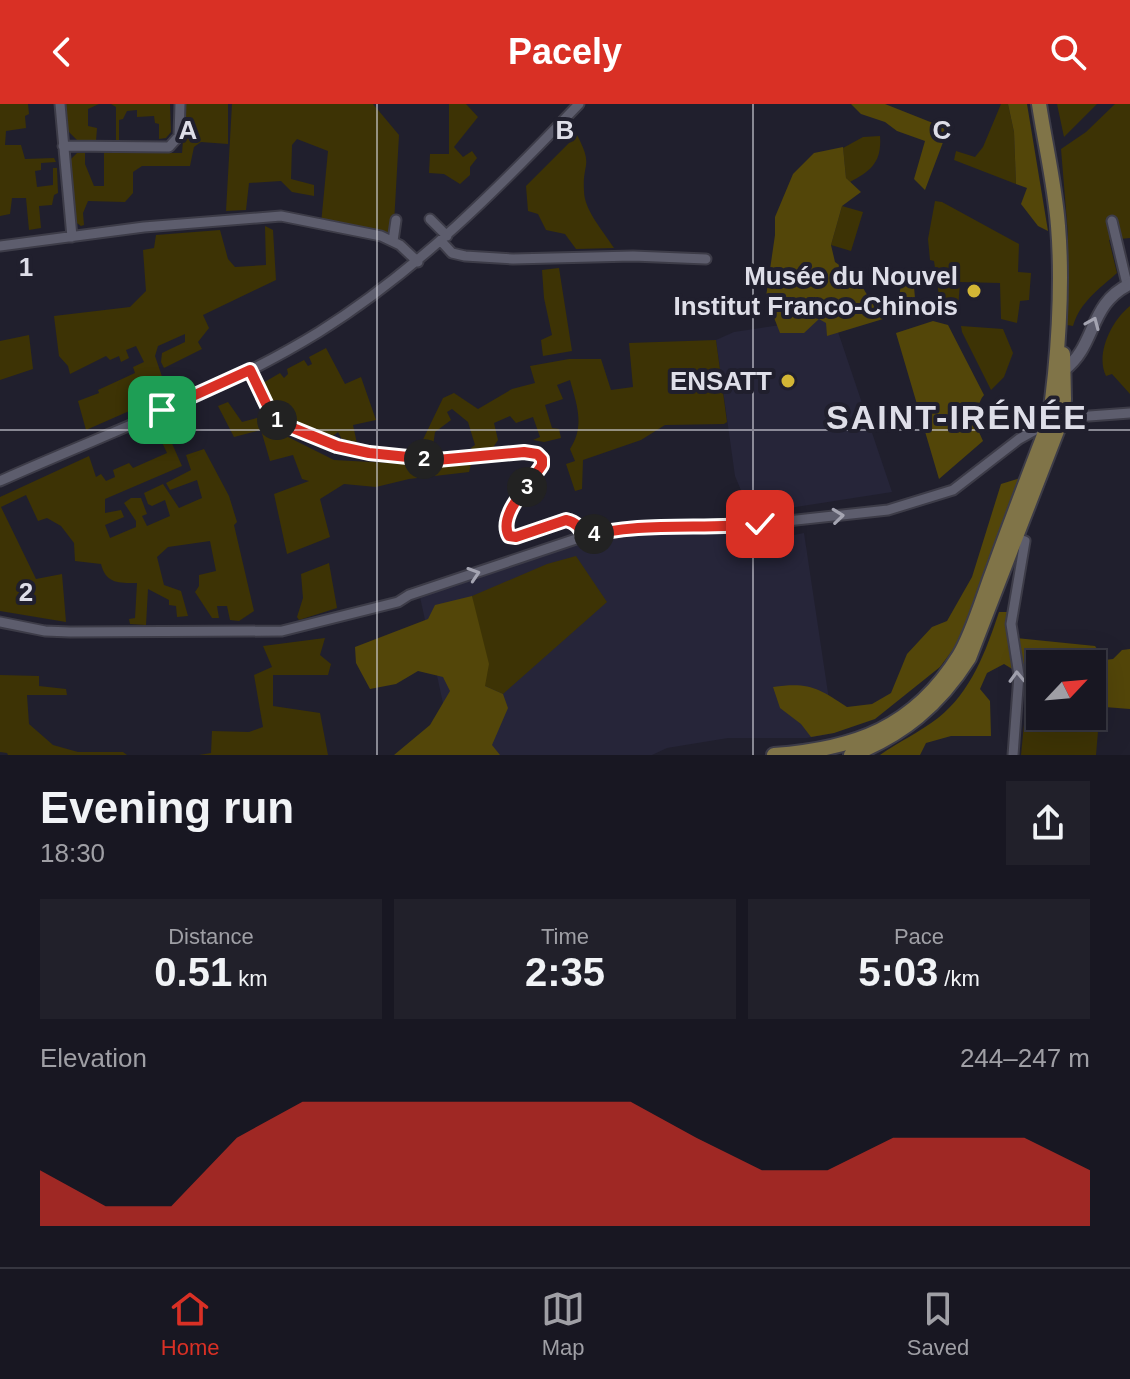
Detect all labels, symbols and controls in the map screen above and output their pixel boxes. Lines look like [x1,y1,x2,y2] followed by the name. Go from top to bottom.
[40,30,84,74] icon: back
[1046,30,1090,74] icon: search
[508,31,622,72] text: Pacely
[179,115,198,145] text: A
[556,115,574,145] text: B
[933,115,952,145] text: C
[19,252,33,282] text: 1
[673,261,958,321] place label: Musée du Nouvel Institut Franco-Chinois
[965,282,983,300] marker: Musée du Nouvel Institut Franco-Chinois
[1084,317,1100,332] one-way arrow
[670,366,772,396] place label: ENSATT
[779,372,797,390] marker: ENSATT
[128,376,196,444] pin
[140,388,184,432] icon: arrive
[826,398,1088,436] district label: SAINT-IRÉNÉE
[257,400,297,440] pin: 1
[271,407,283,432] text: 1
[404,439,444,479] pin: 2
[418,446,430,471] text: 2
[507,467,547,507] pin: 3
[521,474,533,499] text: 3
[726,490,794,558] pin
[738,502,782,546] icon: check
[832,507,845,524] one-way arrow
[574,514,614,554] pin: 4
[588,521,600,546] text: 4
[466,567,480,583] one-way arrow
[19,577,33,607] text: 2
[1026,650,1106,730] north arrow
[1026,650,1106,730] map controls
[1009,670,1026,683] one-way arrow
[1006,781,1090,865] button: share
[40,783,294,832] text: Evening run
[40,838,105,868] text: 18:30
[168,924,254,949] text: Distance
[541,924,589,949] text: Time
[894,924,944,949] text: Pace
[154,950,232,994] text: 0.51
[525,950,605,994] text: 2:35
[858,950,938,994] text: 5:03
[232,966,268,991] text: km
[938,966,980,991] text: /km
[40,1043,147,1073] text: Elevation
[960,1043,1090,1073] text: 244–247 m
[161,1287,220,1361] tab: Home
[541,1287,585,1361] tab: Map
[907,1287,969,1361] tab: Saved

